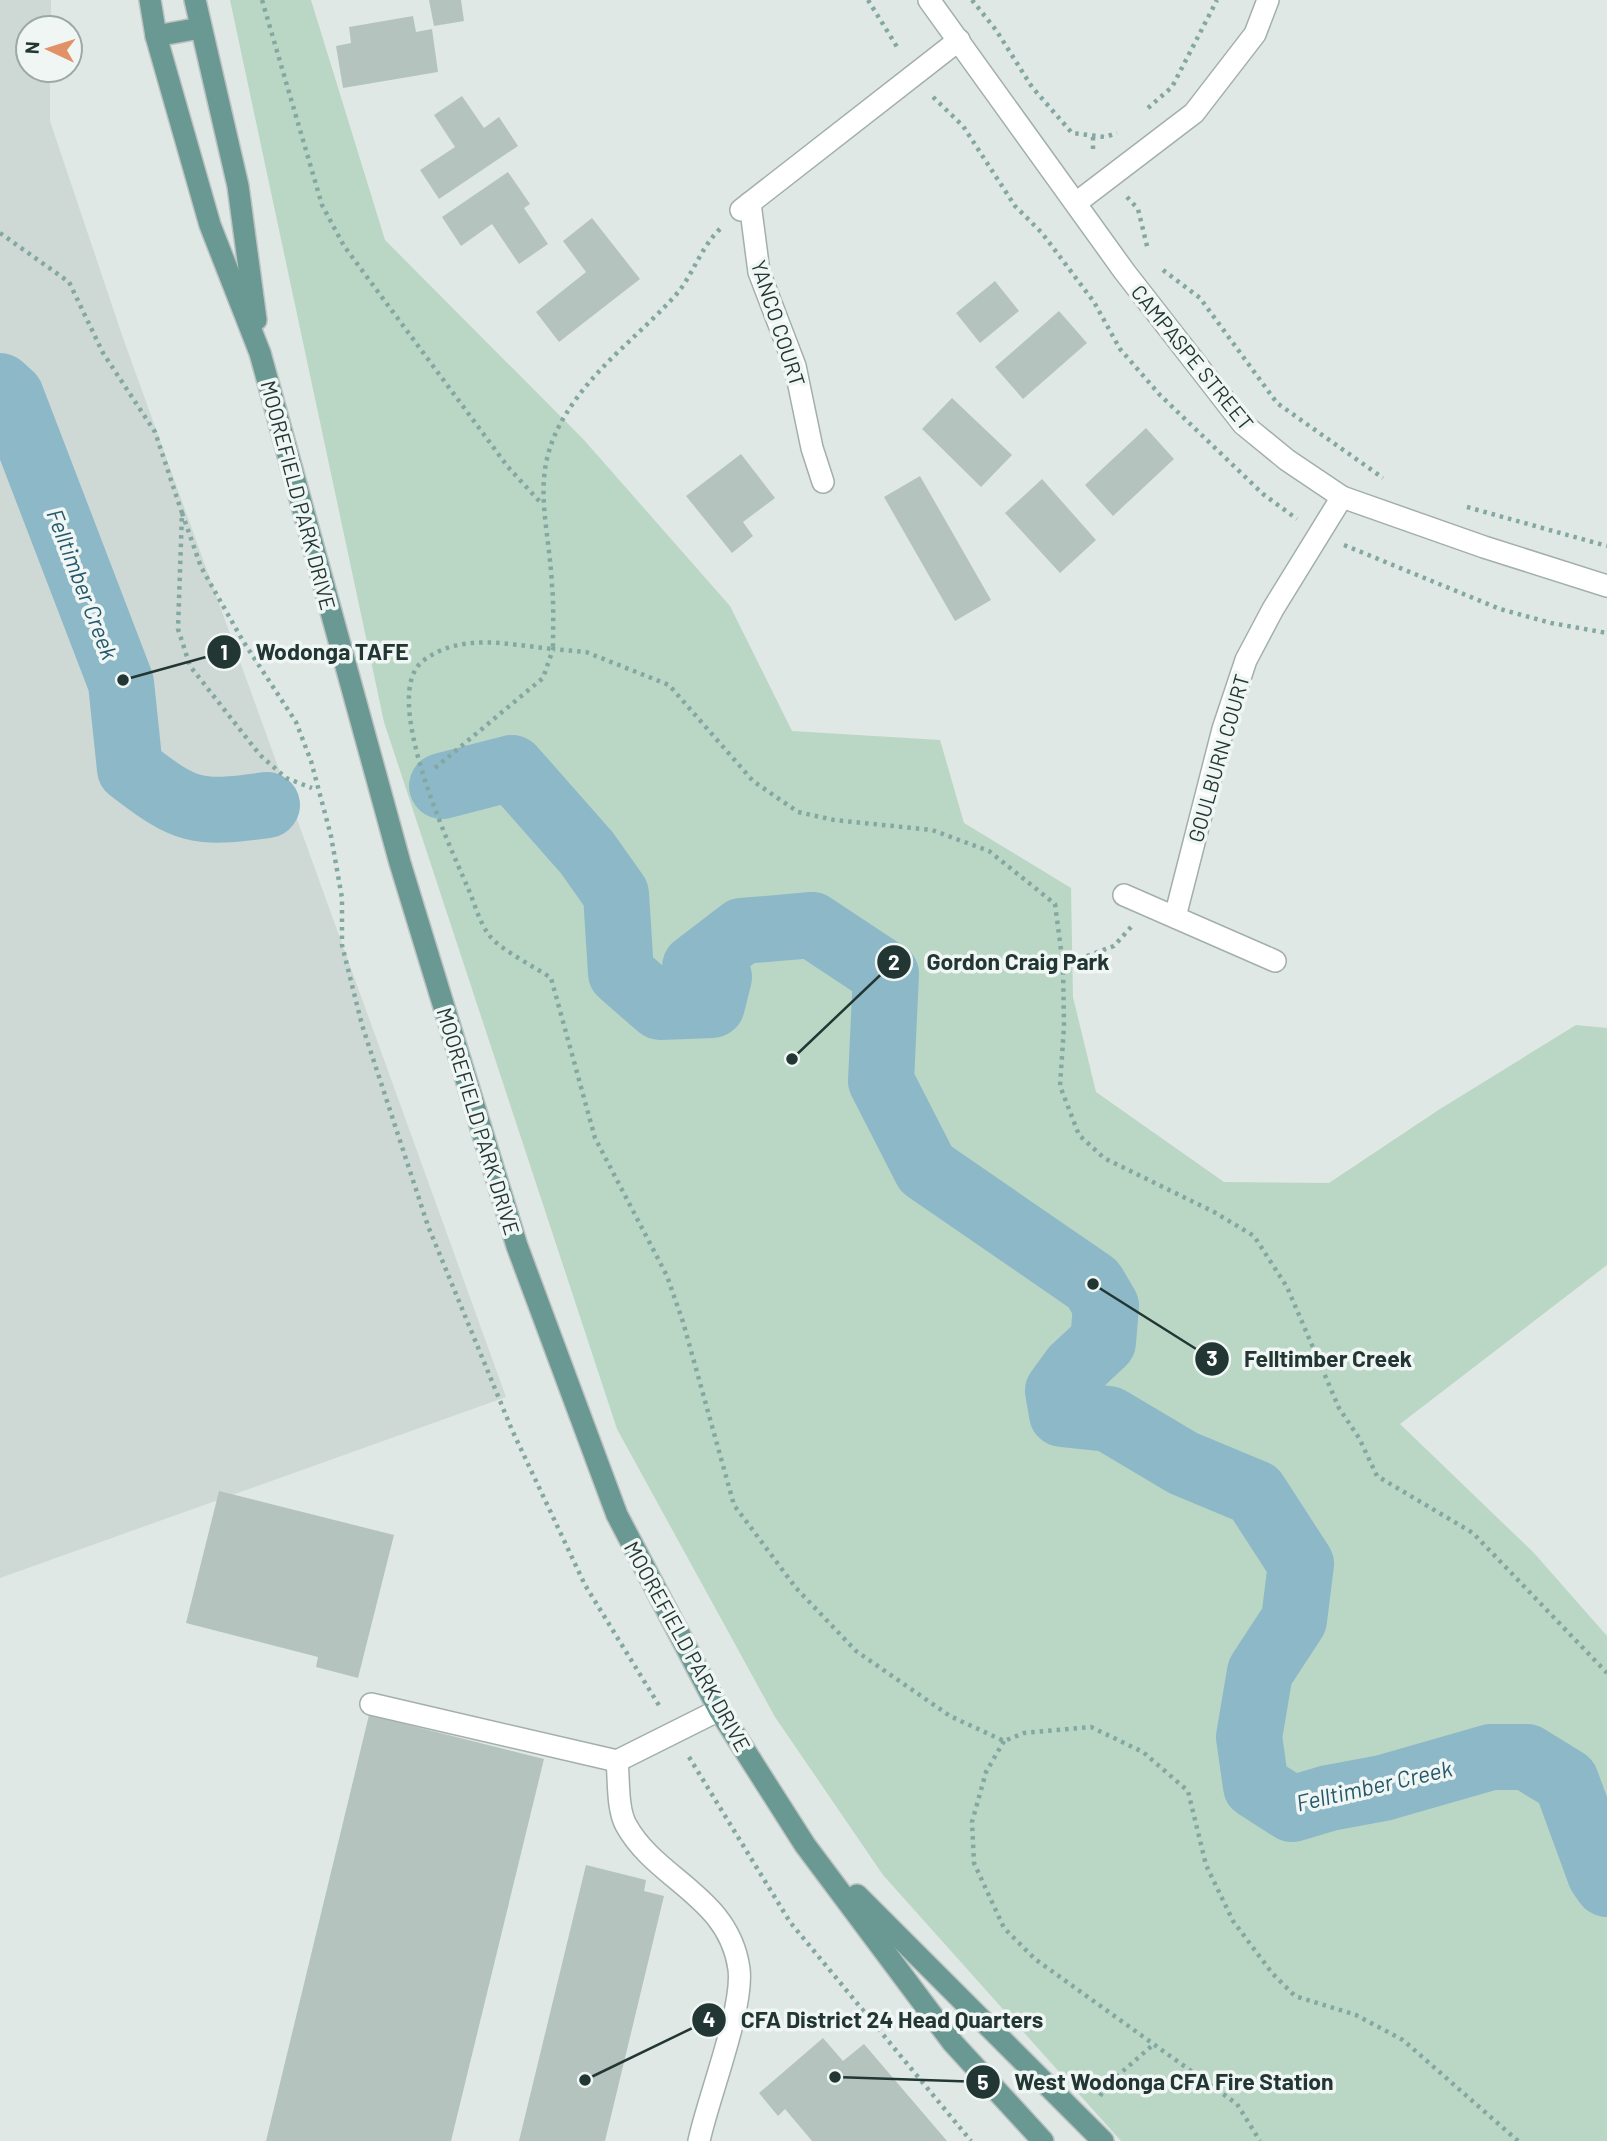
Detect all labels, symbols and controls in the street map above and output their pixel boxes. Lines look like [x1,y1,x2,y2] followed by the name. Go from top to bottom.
[14,14,84,84] north arrow
[20,41,43,55] text: N
[747,257,811,389] street label: YANCO COURT
[1127,279,1259,435] street label: CAMPASPE STREET
[256,378,342,612] street label: MOOREFIELD PARK DRIVE
[41,505,125,663] water label: Felltimber Creek
[207,630,423,674] callout: Wodonga TAFE
[255,637,409,665] text: Wodonga TAFE
[220,639,228,664] text: 1
[1182,671,1254,845] street label: GOULBURN COURT
[877,940,1123,984] callout: Gordon Craig Park
[926,947,1110,975] text: Gordon Craig Park
[888,949,900,974] text: 2
[432,1004,526,1238] street label: MOOREFIELD PARK DRIVE
[1195,1337,1426,1381] callout: Felltimber Creek
[1244,1344,1412,1372] text: Felltimber Creek
[1206,1345,1218,1370] text: 3
[620,1537,756,1755] street label: MOOREFIELD PARK DRIVE
[1293,1753,1455,1817] water label: Felltimber Creek
[692,1998,1057,2042] callout: CFA District 24 Head Quarters
[741,2005,1043,2033] text: CFA District 24 Head Quarters
[703,2006,715,2031] text: 4
[965,2060,1347,2104] callout: West Wodonga CFA Fire Station
[1014,2067,1334,2095] text: West Wodonga CFA Fire Station
[977,2069,989,2094] text: 5

